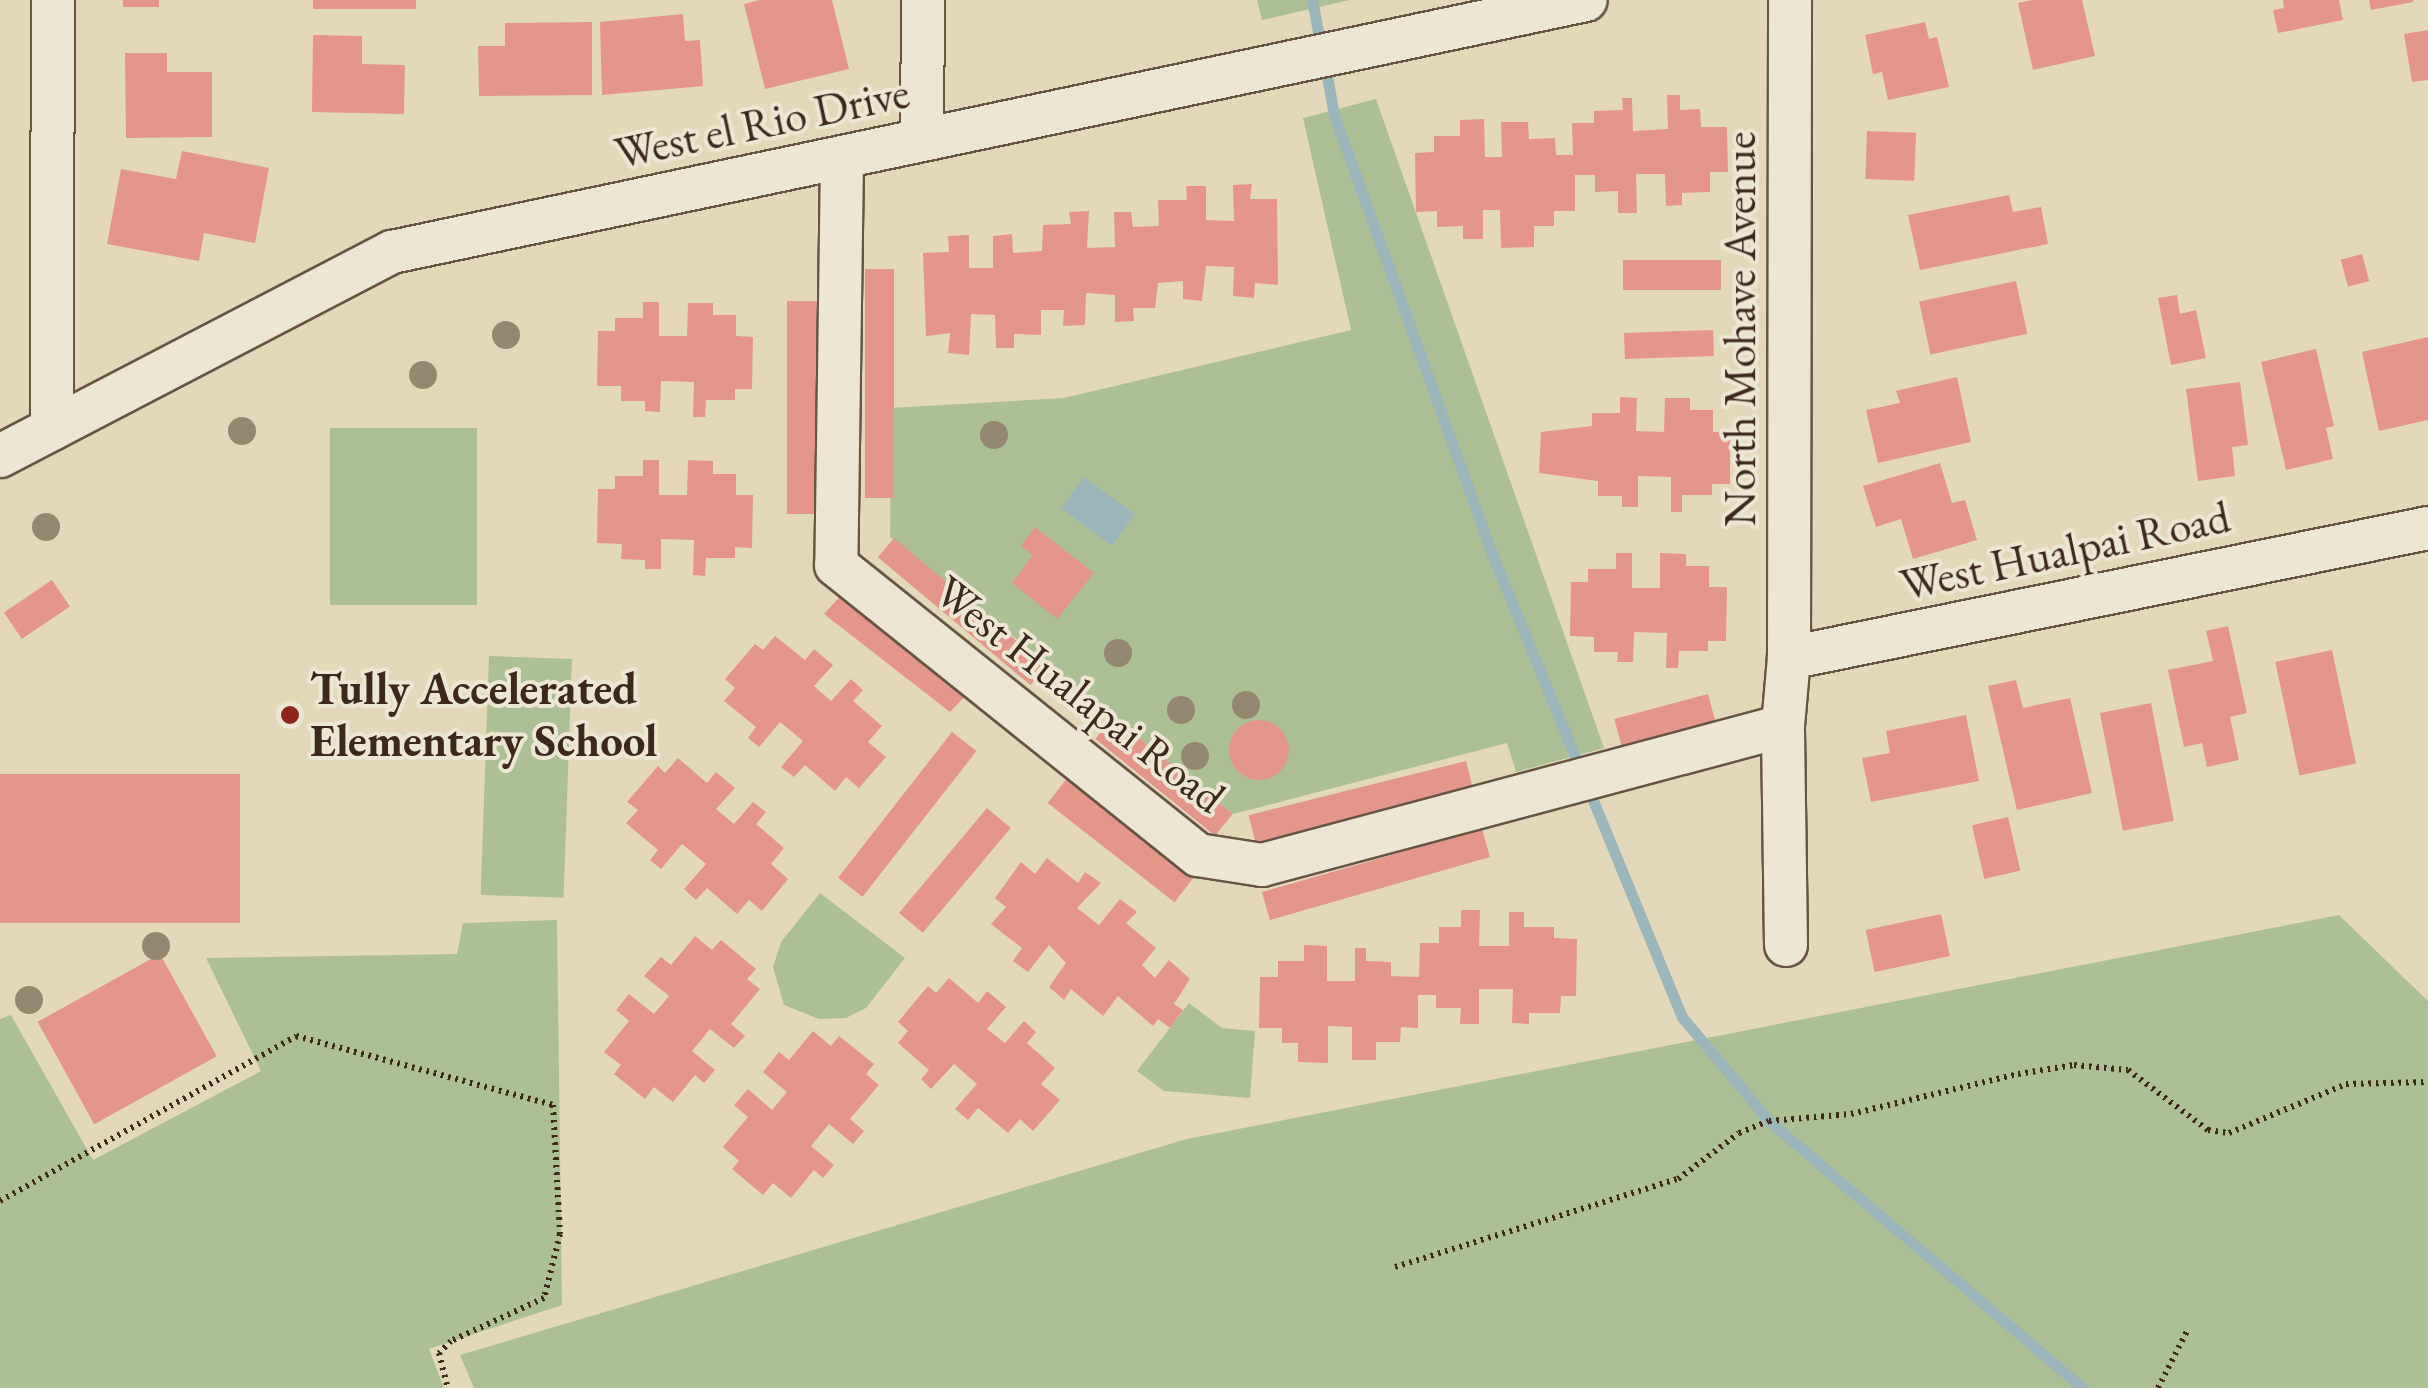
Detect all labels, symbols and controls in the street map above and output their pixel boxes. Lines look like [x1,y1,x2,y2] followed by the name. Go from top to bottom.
[610,65,914,181] street label: West el Rio Drive
[1713,131,1767,527] street label: North Mohave Avenue
[1895,490,2235,612] street label: West Hualpai Road
[924,564,1236,824] street label: West Hualapai Road
[310,662,658,768] place label: Tully Accelerated Elementary School
[279,704,301,726] marker: Tully Accelerated Elementary School

